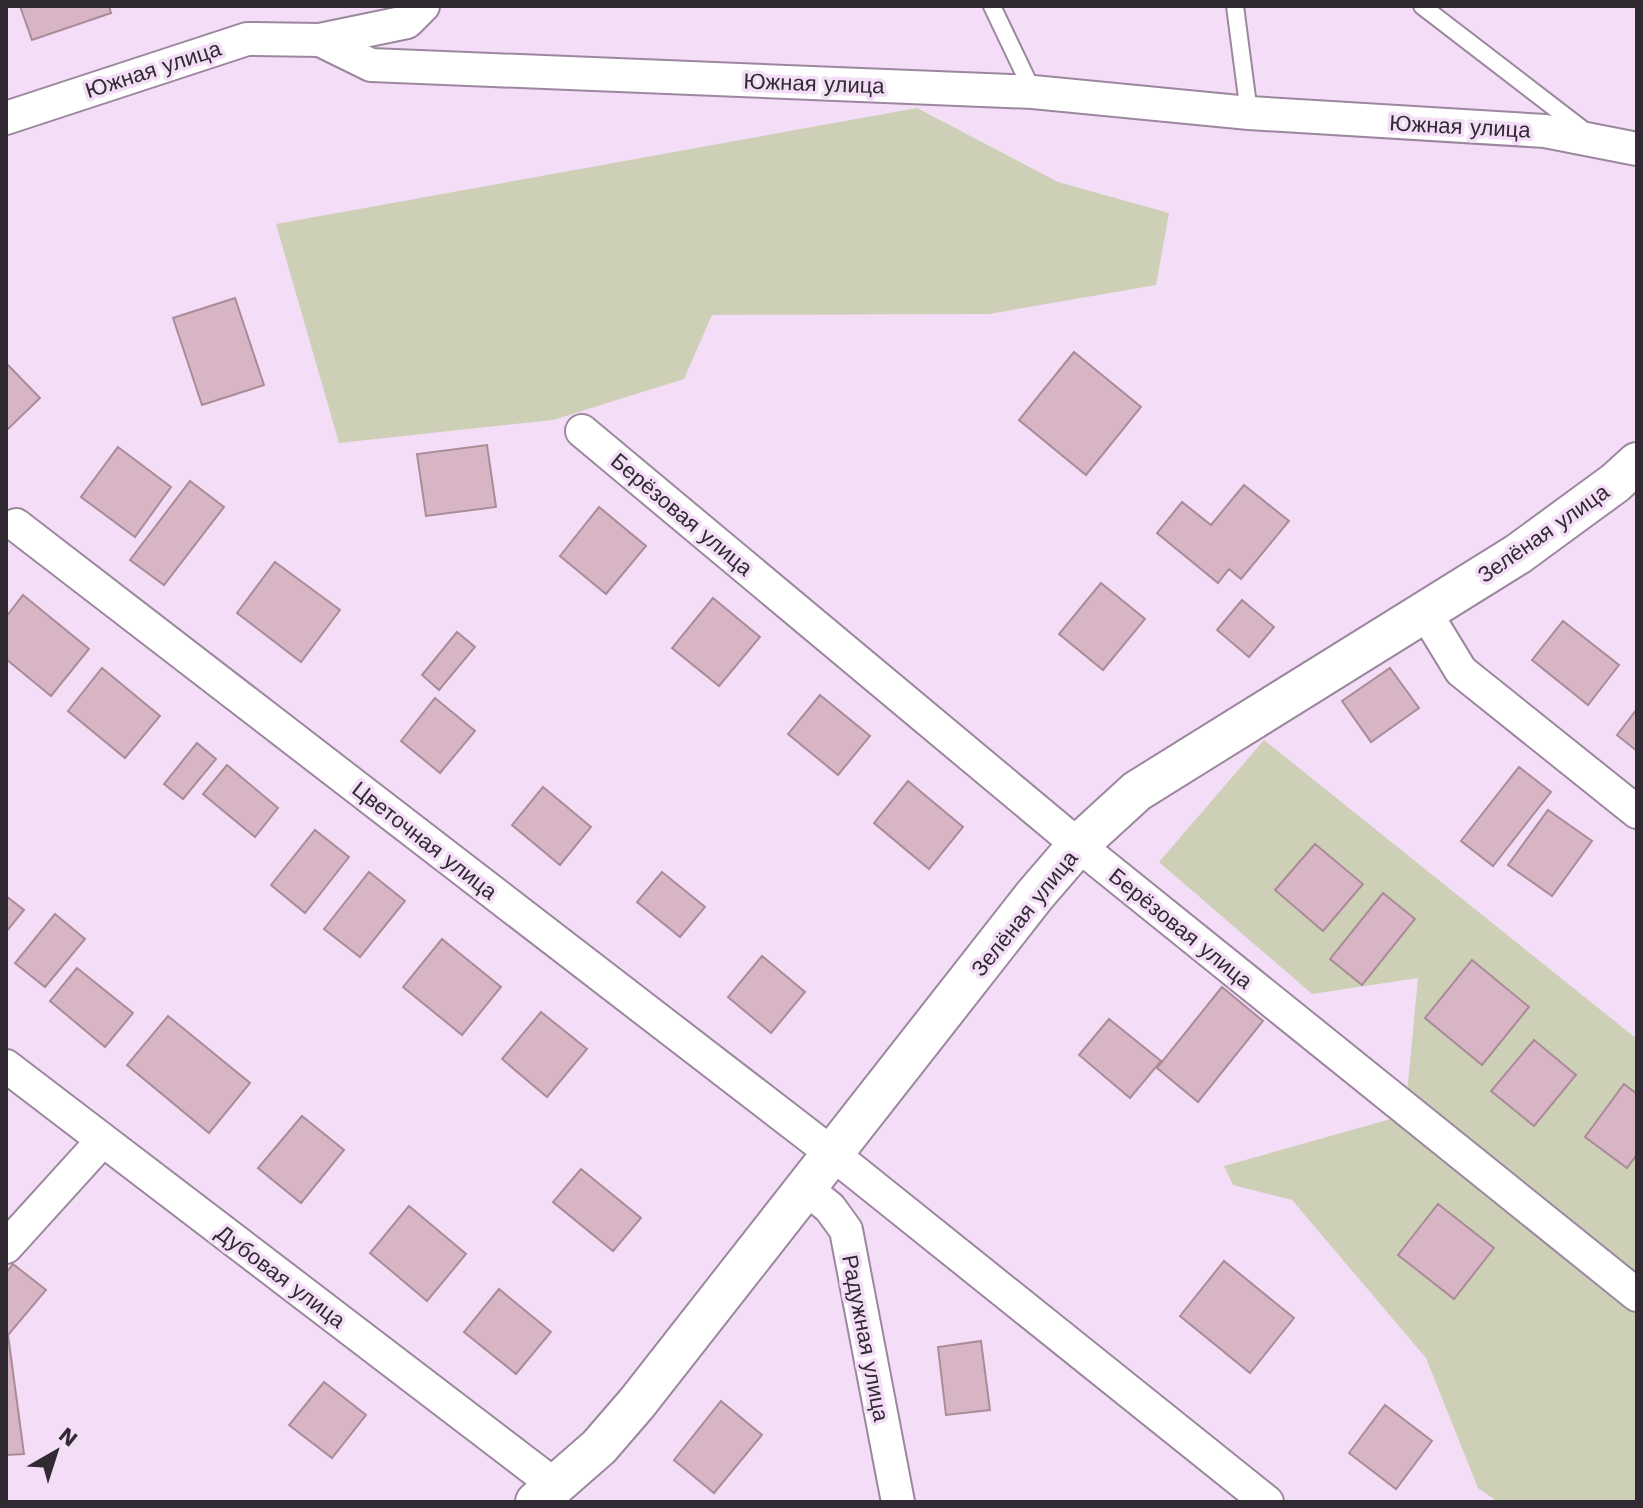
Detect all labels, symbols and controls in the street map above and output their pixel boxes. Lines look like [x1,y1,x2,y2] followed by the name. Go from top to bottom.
[82,36,225,103] street label: Южная улица
[743,69,886,98] street label: Южная улица
[1389,110,1532,143] street label: Южная улица
[606,448,758,581] street label: Берёзовая улица
[1473,479,1614,588] street label: Зелёная улица
[347,776,503,905] street label: Цветочная улица
[966,845,1083,981] street label: Зелёная улица
[1104,863,1258,994] street label: Берёзовая улица
[211,1220,351,1333] street label: Дубовая улица
[837,1253,894,1424] street label: Радужная улица
[16,1412,96,1492] north arrow
[54,1422,82,1452] text: N

